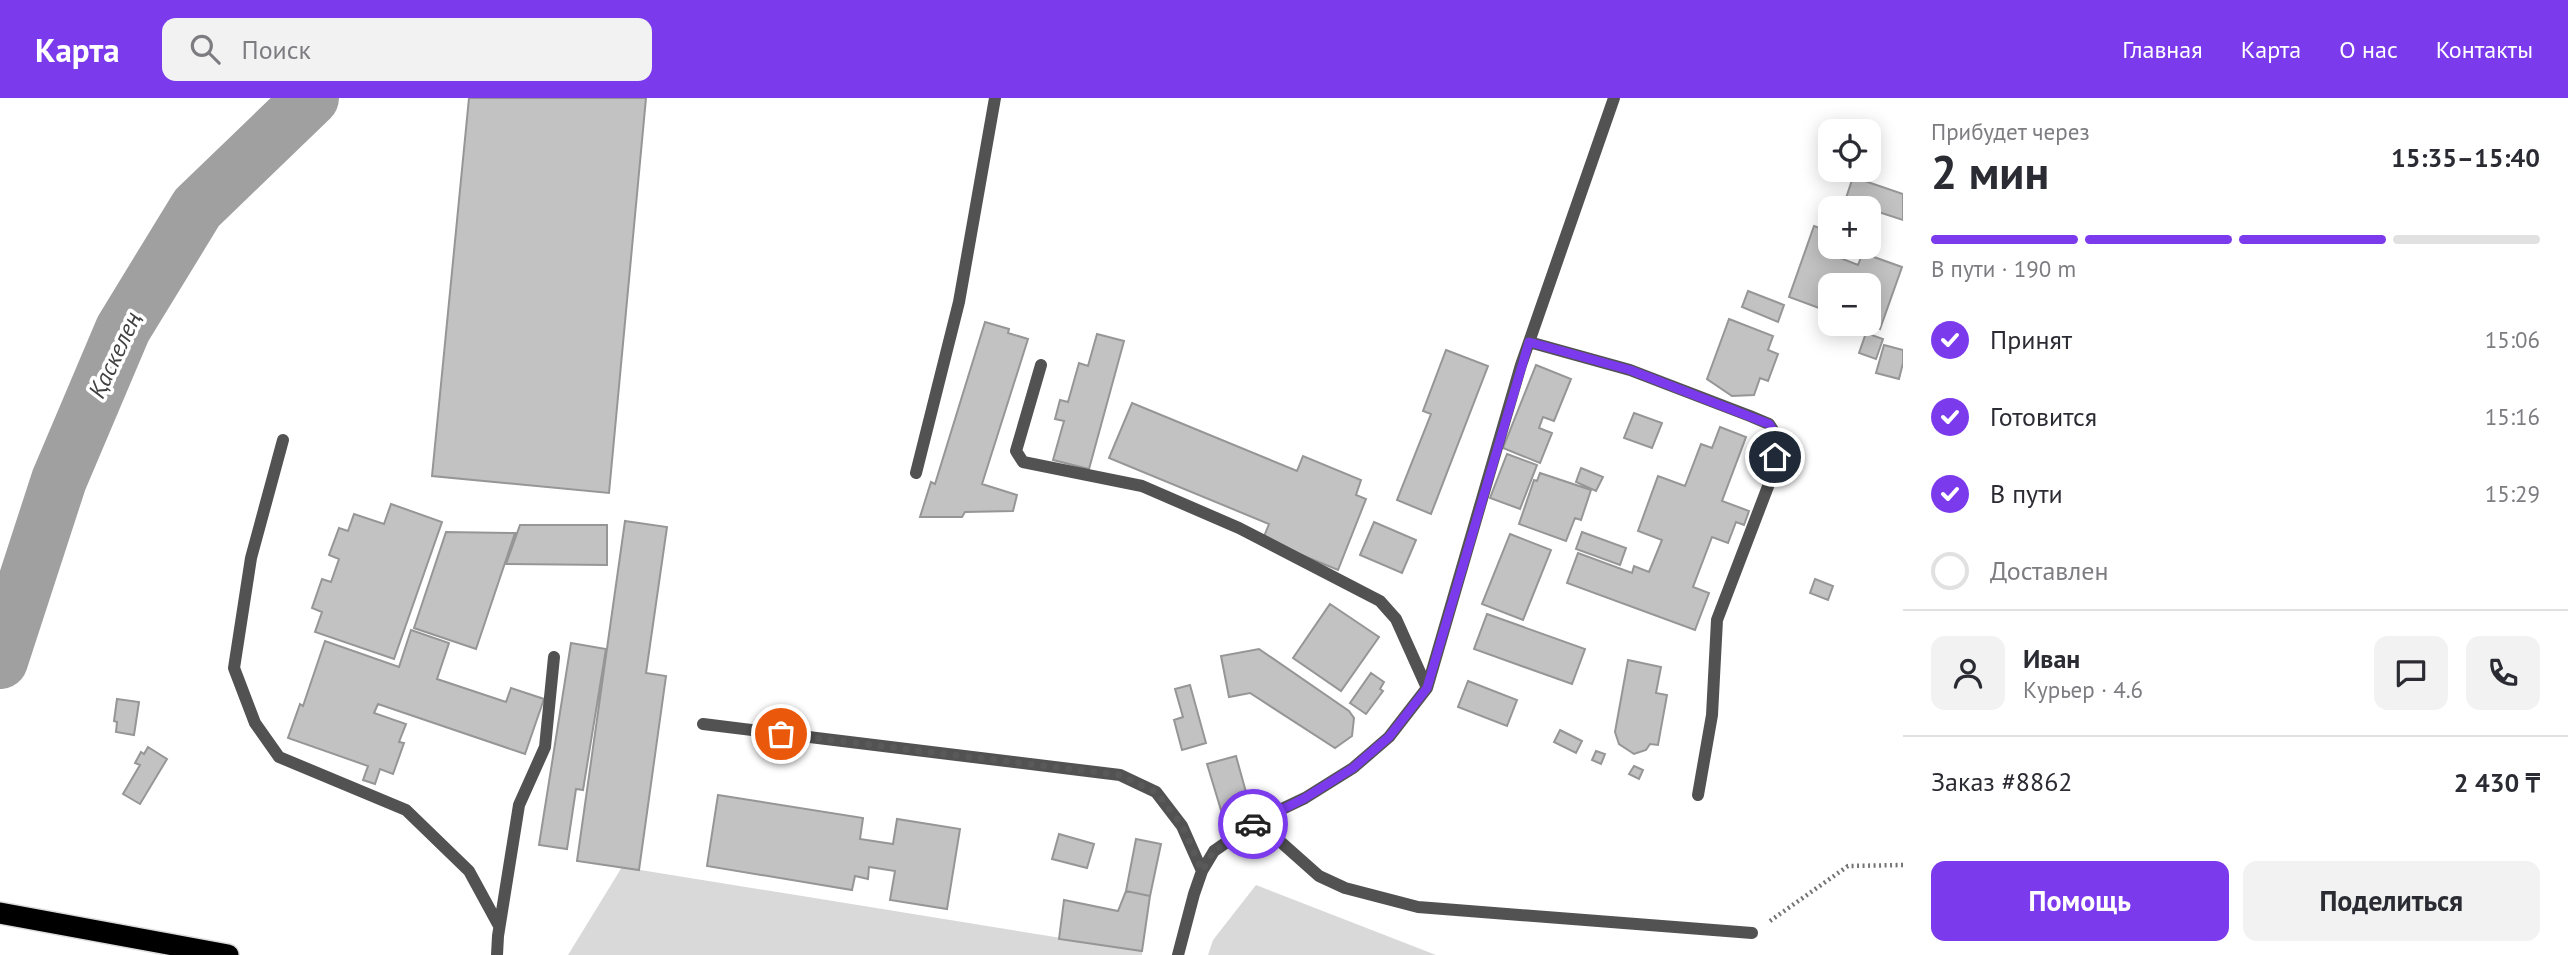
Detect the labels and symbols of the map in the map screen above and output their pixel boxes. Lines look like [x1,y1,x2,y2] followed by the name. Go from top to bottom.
[81,306,148,403] water label: Қаскелең
[1745,427,1805,487] pin
[751,704,811,764] pin
[1218,789,1288,859] courier

